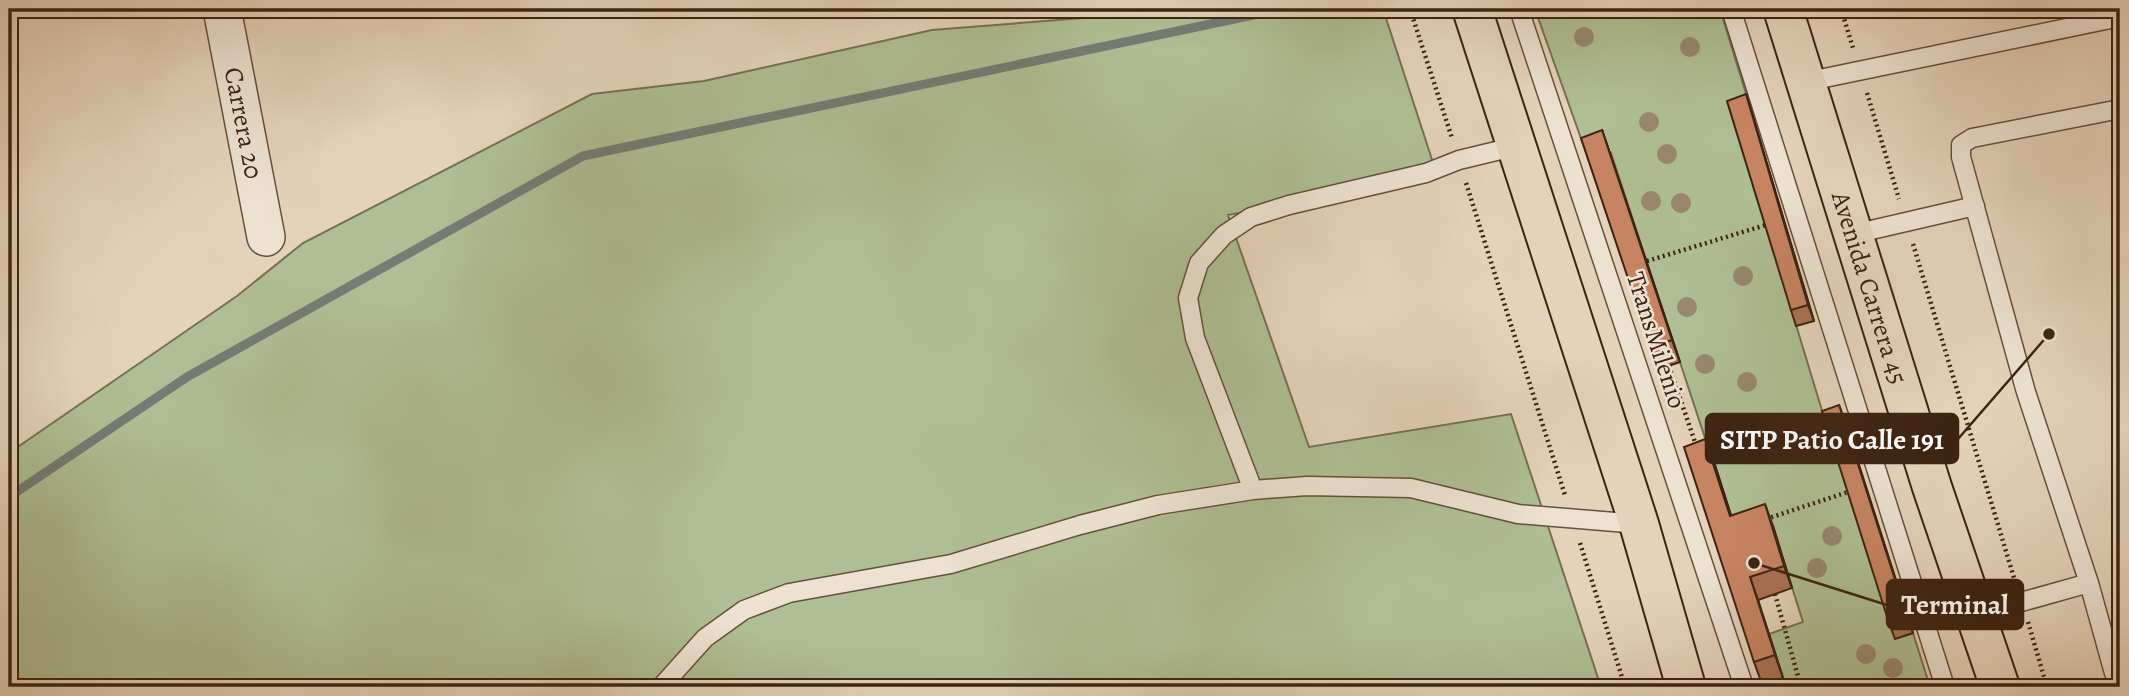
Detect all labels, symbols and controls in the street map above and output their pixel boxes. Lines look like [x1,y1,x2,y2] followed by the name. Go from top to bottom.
[216,64,271,182] street label: Carrera 20
[1823,186,1916,389] street label: Avenida Carrera 45
[1618,267,1695,413] street label: TransMilenio
[1706,414,1958,463] callout: SITP Patio Calle 191
[1720,421,1944,459] text: SITP Patio Calle 191
[1887,580,2023,629] callout: Terminal
[1901,586,2009,624] text: Terminal

